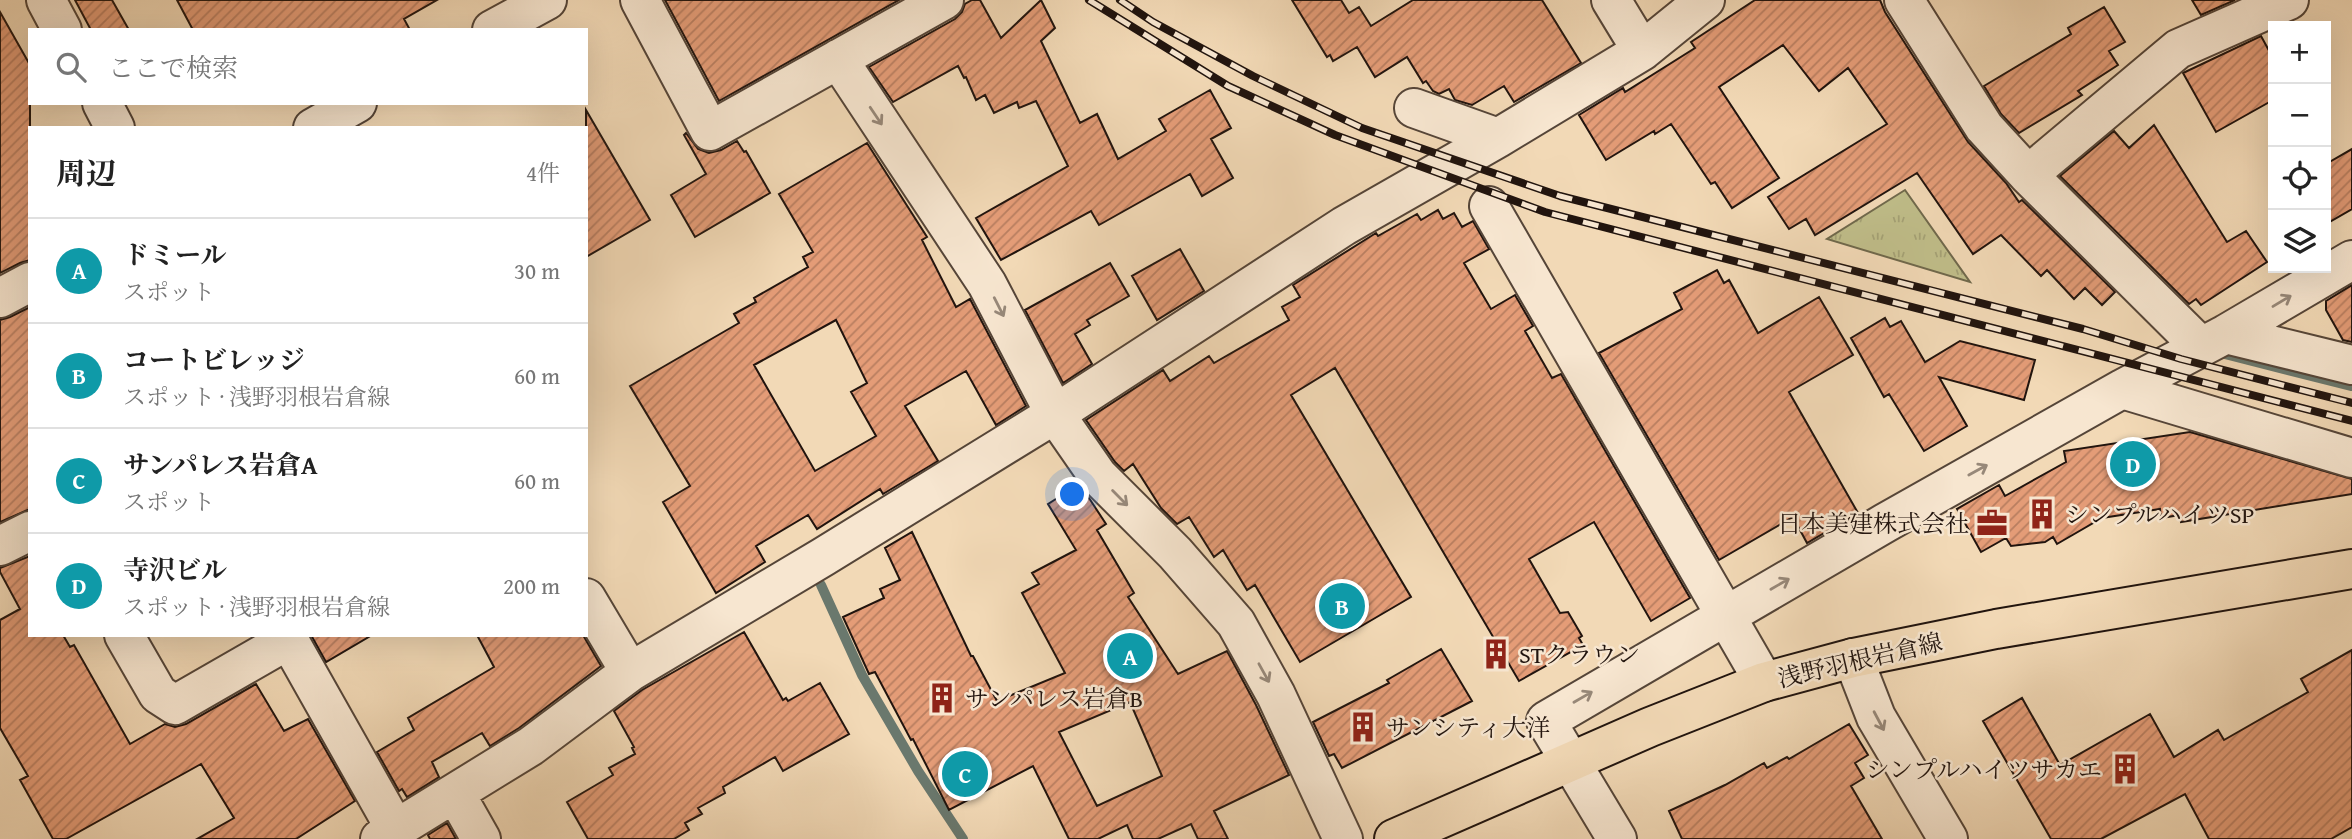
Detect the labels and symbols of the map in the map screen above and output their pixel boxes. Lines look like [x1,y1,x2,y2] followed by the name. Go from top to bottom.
[868,106,883,125] one-way arrow
[2271,294,2291,308] one-way arrow
[992,296,1006,317] one-way arrow
[2110,438,2156,490] pin: D
[1967,463,1988,476] one-way arrow
[1055,477,1089,511] your location
[1112,490,1129,507] one-way arrow
[2025,497,2059,531] building icon: シンプルハイツSP
[2065,497,2254,532] place label: シンプルハイツSP
[1777,506,1969,541] place label: 日本美建株式会社
[1975,506,2009,540] office icon: 日本美建株式会社
[1770,576,1790,590] one-way arrow
[1319,580,1365,632] pin: B
[1774,624,1946,696] street label: 浅野羽根岩倉線
[1107,630,1153,682] pin: A
[1479,637,1513,671] building icon: STクラウン
[1519,637,1640,672] place label: STクラウン
[1257,662,1271,682] one-way arrow
[925,681,959,715] building icon: サンパレス岩倉B
[965,681,1143,716] place label: サンパレス岩倉B
[1573,690,1593,704] one-way arrow
[1346,710,1380,744] building icon: サンシティ大洋
[1386,710,1550,745] place label: サンシティ大洋
[1873,710,1886,731] one-way arrow
[942,748,988,800] pin: C
[1866,752,2102,787] place label: シンプルハイツサカエ
[2108,752,2142,786] building icon: シンプルハイツサカエ

